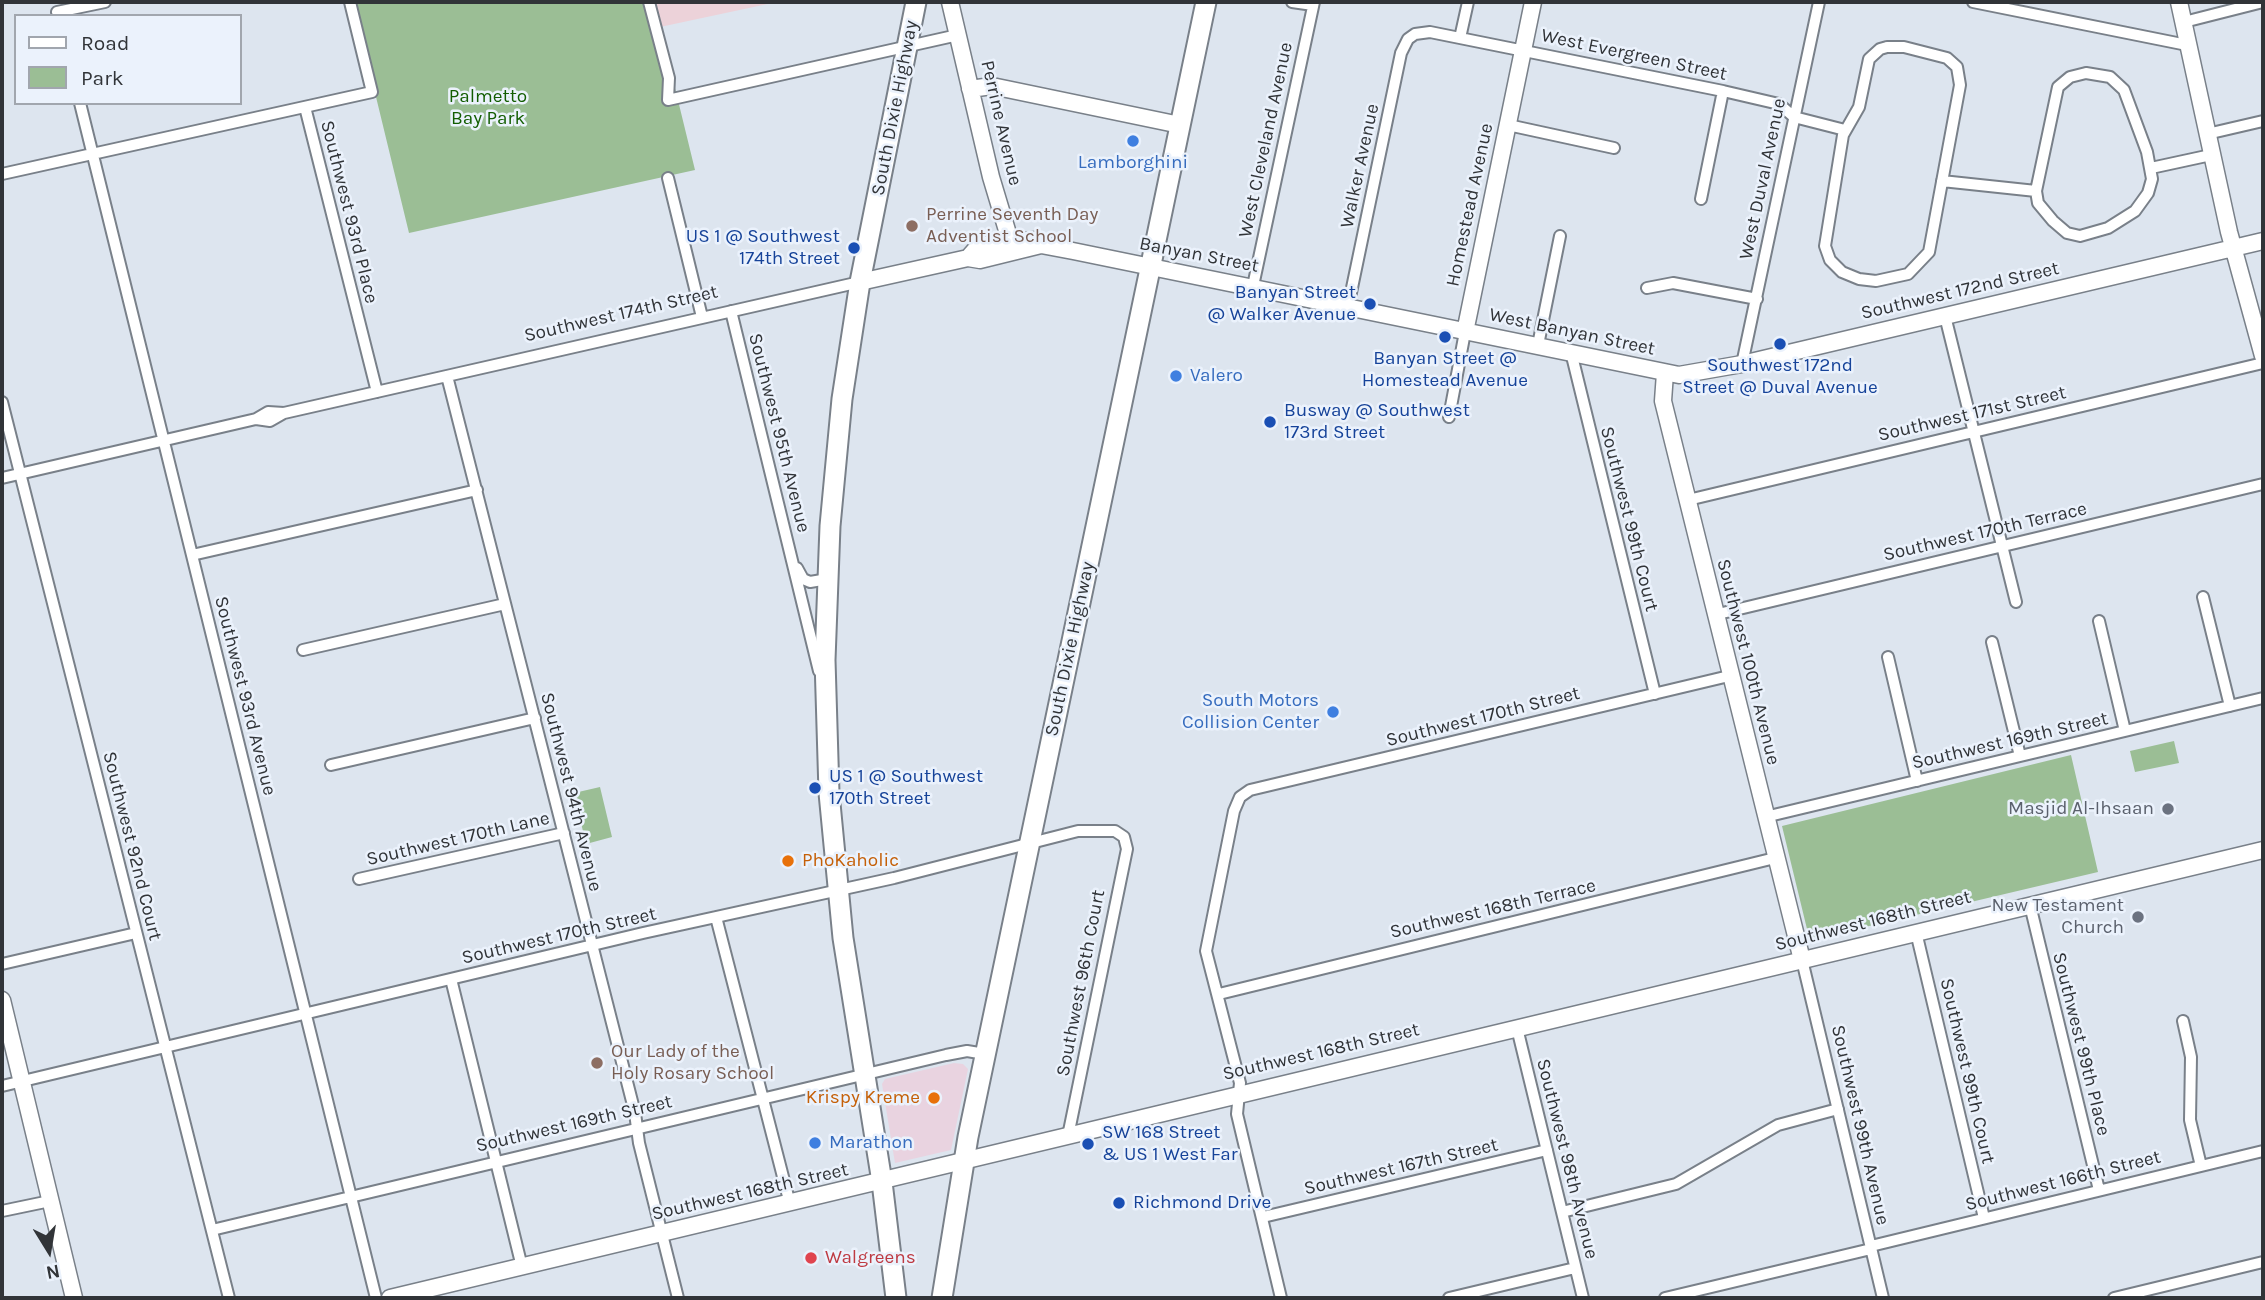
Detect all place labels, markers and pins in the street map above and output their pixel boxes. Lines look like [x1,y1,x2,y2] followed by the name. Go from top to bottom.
[1125,133,1141,149] marker: Lamborghini
[1078,152,1188,174] place label: Lamborghini
[926,204,1098,248] place label: Perrine Seventh Day Adventist School
[904,218,920,234] marker: Perrine Seventh Day Adventist School
[686,226,840,270] place label: US 1 @ Southwest 174th Street
[846,240,862,256] marker: US 1 @ Southwest 174th Street
[1207,282,1356,326] place label: Banyan Street @ Walker Avenue
[1362,296,1378,312] marker: Banyan Street @ Walker Avenue
[1437,329,1453,345] marker: Banyan Street @ Homestead Avenue
[1772,336,1788,352] marker: Southwest 172nd Street @ Duval Avenue
[1362,348,1528,392] place label: Banyan Street @ Homestead Avenue
[1682,355,1878,399] place label: Southwest 172nd Street @ Duval Avenue
[1190,365,1243,387] place label: Valero
[1168,368,1184,384] marker: Valero
[1284,400,1470,444] place label: Busway @ Southwest 173rd Street
[1262,414,1278,430] marker: Busway @ Southwest 173rd Street
[1182,690,1319,734] place label: South Motors Collision Center
[1325,704,1341,720] marker: South Motors Collision Center
[829,766,983,810] place label: US 1 @ Southwest 170th Street
[807,780,823,796] marker: US 1 @ Southwest 170th Street
[2008,798,2154,820] place label: Masjid Al-Ihsaan
[2160,801,2176,817] marker: Masjid Al-Ihsaan
[802,850,899,872] place label: PhoKaholic
[780,853,796,869] marker: PhoKaholic
[1991,895,2124,939] place label: New Testament Church
[2130,909,2146,925] marker: New Testament Church
[611,1041,774,1085] place label: Our Lady of the Holy Rosary School
[589,1055,605,1071] marker: Our Lady of the Holy Rosary School
[806,1087,920,1109] place label: Krispy Kreme
[926,1090,942,1106] marker: Krispy Kreme
[1102,1122,1238,1166] place label: SW 168 Street & US 1 West Far
[829,1132,913,1154] place label: Marathon
[807,1135,823,1151] marker: Marathon
[1080,1136,1096,1152] marker: SW 168 Street & US 1 West Far
[1133,1192,1271,1214] place label: Richmond Drive
[1111,1195,1127,1211] marker: Richmond Drive
[825,1247,916,1269] place label: Walgreens
[803,1250,819,1266] marker: Walgreens

